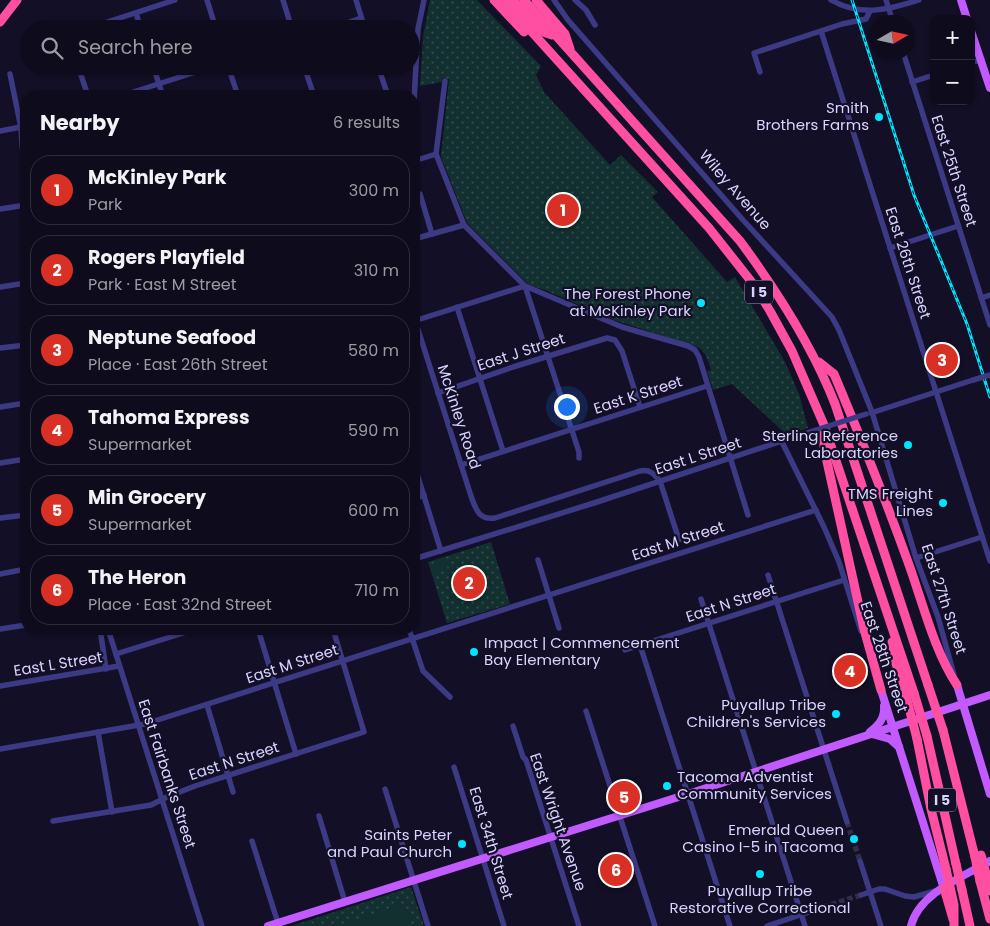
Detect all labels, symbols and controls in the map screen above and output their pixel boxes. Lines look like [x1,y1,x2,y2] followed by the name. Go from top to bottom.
[870,15,915,60] north arrow
[930,15,975,105] map controls
[930,15,975,60] button: +
[20,20,420,75] search box
[38,34,66,62] icon: search
[78,34,192,61] text: Search here
[930,60,975,105] button: −
[756,97,869,135] place label: Smith Brothers Farms
[40,108,120,137] text: Nearby
[333,111,400,134] text: 6 results
[873,111,885,123] marker: Smith Brothers Farms
[927,112,982,229] street label: East 25th Street
[695,145,776,234] street label: Wiley Avenue
[88,164,227,191] text: McKinley Park
[54,179,60,202] text: 1
[349,179,399,202] text: 300 m
[547,191,579,229] pin: 1
[88,193,122,216] text: Park
[881,204,936,321] street label: East 26th Street
[88,244,245,271] text: Rogers Playfield
[52,259,62,282] text: 2
[354,259,399,282] text: 310 m
[88,273,237,296] text: Park · East M Street
[745,280,773,304] road number: I 5
[564,283,691,321] place label: The Forest Phone at McKinley Park
[695,297,707,309] marker: The Forest Phone at McKinley Park
[88,324,256,351] text: Neptune Seafood
[474,327,567,376] street label: East J Street
[52,339,62,362] text: 3
[348,339,399,362] text: 580 m
[926,341,958,379] pin: 3
[88,353,268,376] text: Place · East 26th Street
[433,362,486,472] street label: McKinley Road
[591,370,685,419] street label: East K Street
[554,394,580,420] your location
[88,404,249,431] text: Tahoma Express
[52,419,62,442] text: 4
[348,419,399,442] text: 590 m
[762,425,898,463] place label: Sterling Reference Laboratories
[652,432,744,479] street label: East L Street
[88,433,192,456] text: Supermarket
[902,439,914,451] marker: Sterling Reference Laboratories
[848,483,933,521] place label: TMS Freight Lines
[88,484,206,511] text: Min Grocery
[937,497,949,509] marker: TMS Freight Lines
[52,499,62,522] text: 5
[348,499,399,522] text: 600 m
[88,513,192,536] text: Supermarket
[629,516,727,565] street label: East M Street
[917,541,972,657] street label: East 27th Street
[88,564,186,591] text: The Heron
[453,564,485,602] pin: 2
[683,578,779,627] street label: East N Street
[52,579,62,602] text: 6
[354,579,399,602] text: 710 m
[88,593,272,616] text: Place · East 32nd Street
[856,598,913,715] street label: East 28th Street
[484,632,680,670] place label: Impact | Commencement Bay Elementary
[243,639,341,688] street label: East M Street
[12,646,104,681] street label: East L Street
[468,646,480,658] marker: Impact | Commencement Bay Elementary
[834,652,866,690] pin: 4
[687,694,826,732] place label: Puyallup Tribe Children's Services
[133,697,201,851] street label: East Fairbanks Street
[830,708,842,720] marker: Puyallup Tribe Children's Services
[186,736,282,785] street label: East N Street
[525,750,592,894] street label: East Wright Avenue
[677,766,832,804] place label: Tacoma Adventist Community Services
[608,778,640,816] pin: 5
[661,780,673,792] marker: Tacoma Adventist Community Services
[464,784,519,902] street label: East 34th Street
[928,788,956,812] road number: I 5
[682,819,844,857] place label: Emerald Queen Casino I-5 in Tacoma
[327,824,452,862] place label: Saints Peter and Paul Church
[848,833,860,845] marker: Emerald Queen Casino I-5 in Tacoma
[456,838,468,850] marker: Saints Peter and Paul Church
[600,851,632,889] pin: 6
[754,868,766,880] marker: Puyallup Tribe Restorative Correctional
[670,880,850,918] place label: Puyallup Tribe Restorative Correctional

